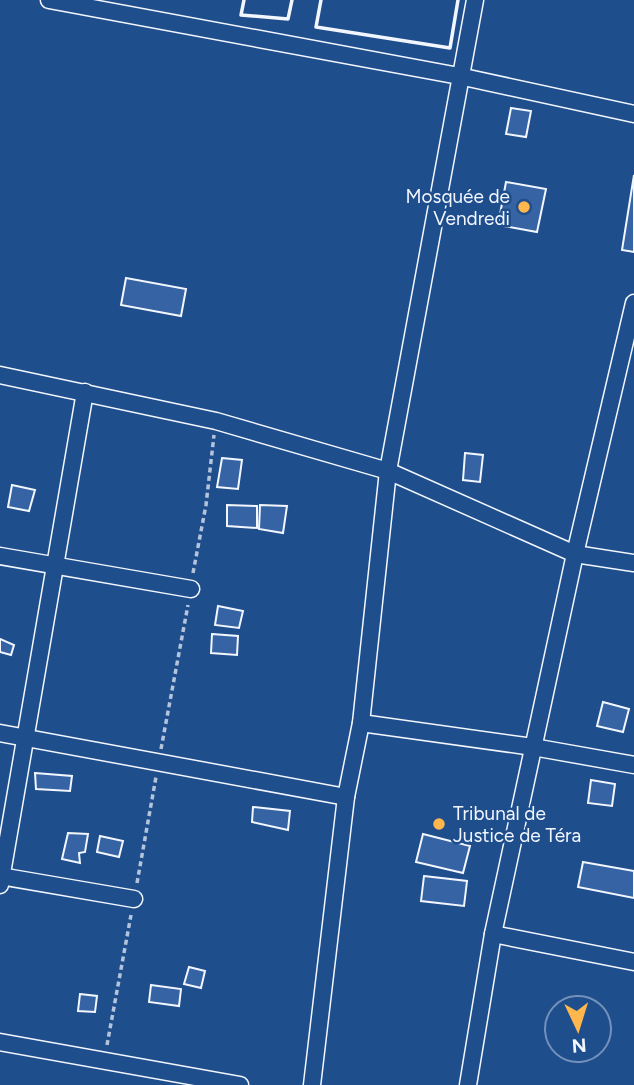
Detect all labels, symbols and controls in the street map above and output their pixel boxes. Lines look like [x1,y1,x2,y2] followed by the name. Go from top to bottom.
[405,185,510,230] place label: Mosquée de Vendredi
[516,199,532,215] marker: Mosquée de Vendredi
[453,802,581,847] place label: Tribunal de Justice de Téra
[431,816,447,832] marker: Tribunal de Justice de Téra
[543,994,613,1064] north arrow
[571,1033,587,1057] text: N

